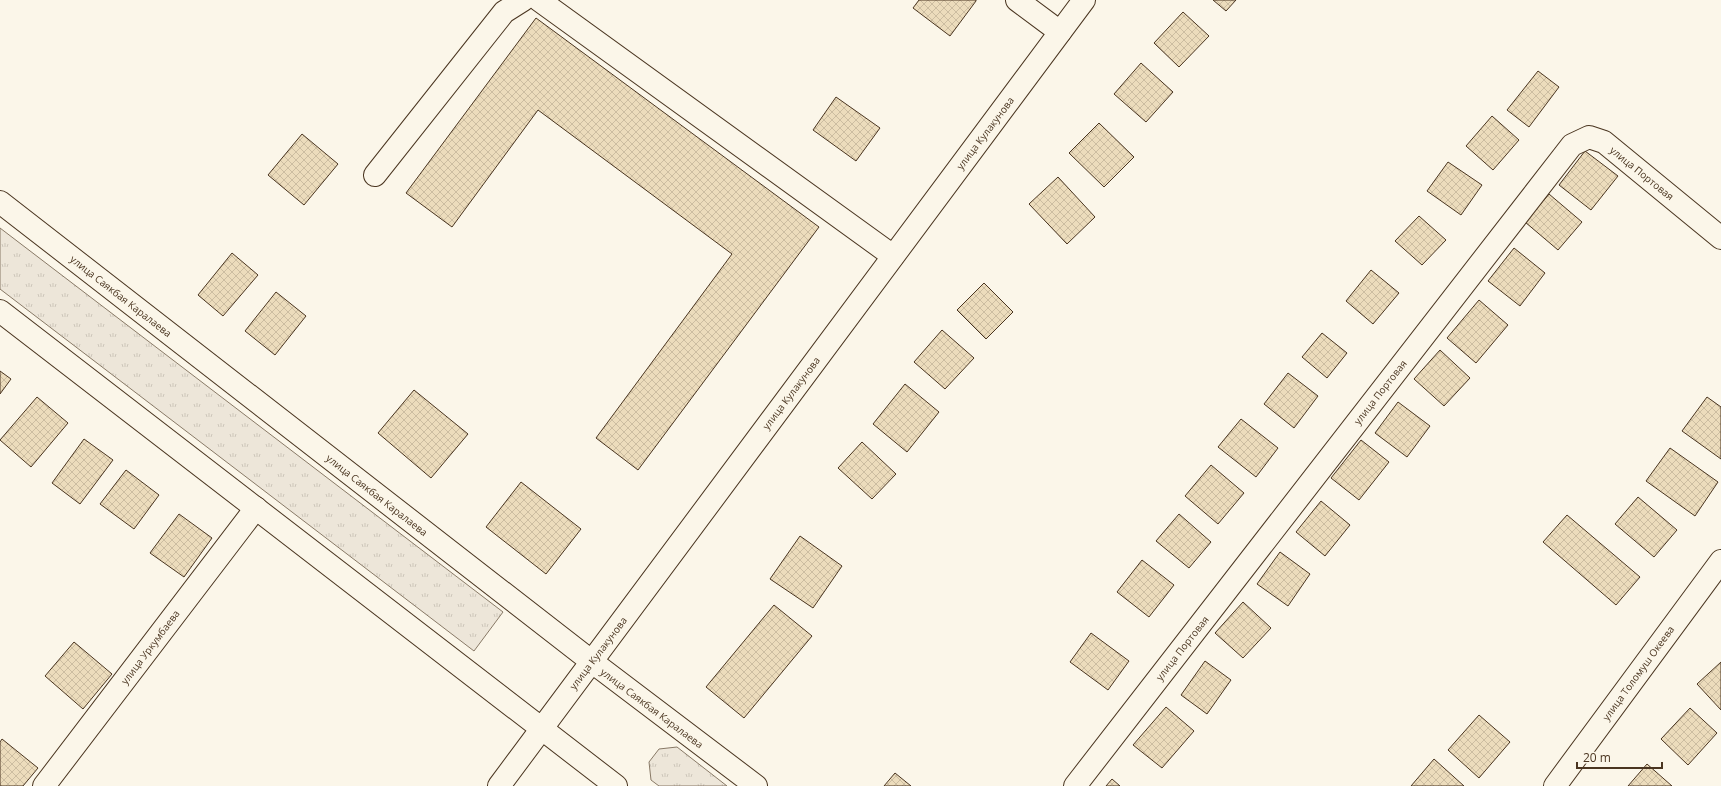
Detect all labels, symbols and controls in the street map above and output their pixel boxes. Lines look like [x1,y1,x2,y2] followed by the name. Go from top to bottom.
[953,94,1017,172] street label: улица Кулакунова
[1607,143,1677,203] street label: улица Портовая
[67,252,175,340] street label: улица Саякбая Каралаева
[759,354,823,432] street label: улица Кулакунова
[1350,357,1410,427] street label: улица Портовая
[323,451,431,539] street label: улица Саякбая Каралаева
[117,607,183,687] street label: улица Уркумбаева
[1152,613,1212,683] street label: улица Портовая
[566,614,630,692] street label: улица Кулакунова
[1599,623,1677,723] street label: улица Толомуш Океева
[598,665,706,751] street label: улица Саякбая Каралаева
[1577,744,1662,770] scale bar
[1583,749,1611,766] text: 20 m

